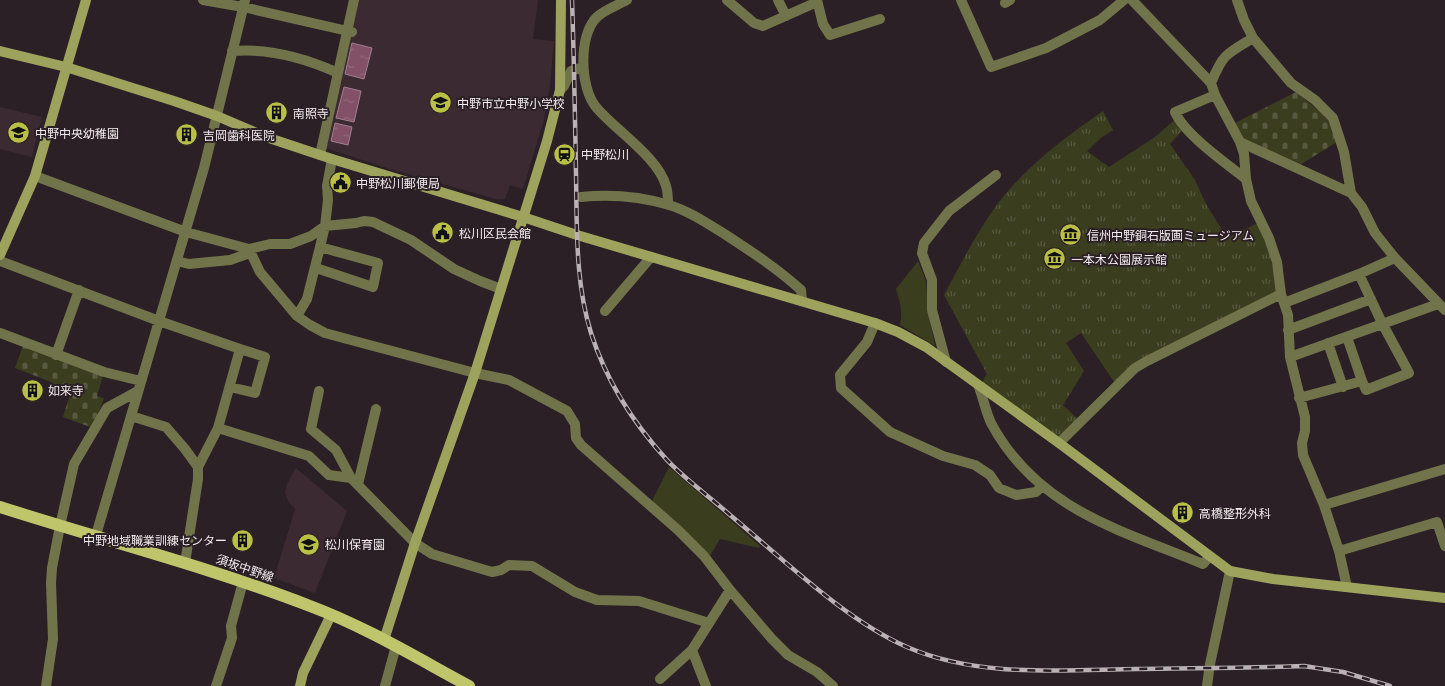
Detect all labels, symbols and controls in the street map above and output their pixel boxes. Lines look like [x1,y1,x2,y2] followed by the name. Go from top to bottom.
[429,91,453,115] school or university icon: 中野市立中野小学校
[457,95,565,112] place label: 中野市立中野小学校
[265,101,289,125] building icon: 南照寺
[293,105,329,122] place label: 南照寺
[7,121,31,145] school or university icon: 中野中央幼稚園
[175,123,199,147] building icon: 吉岡歯科医院
[35,125,119,142] place label: 中野中央幼稚園
[203,127,275,144] place label: 吉岡歯科医院
[553,142,577,166] station icon: 中野松川
[581,146,629,163] place label: 中野松川
[328,171,352,195] public building icon: 中野松川郵便局
[356,175,440,192] place label: 中野松川郵便局
[431,221,455,245] public building icon: 松川区民会館
[1059,223,1083,247] museum icon: 信州中野銅石版画ミュージアム
[459,225,531,242] place label: 松川区民会館
[1087,227,1254,244] place label: 信州中野銅石版画ミュージアム
[1043,247,1067,271] museum icon: 一本木公園展示館
[1071,251,1167,268] place label: 一本木公園展示館
[20,378,44,402] building icon: 如来寺
[48,382,84,399] place label: 如来寺
[1171,501,1195,525] building icon: 高橋整形外科
[1199,505,1271,522] place label: 高橋整形外科
[231,528,255,552] building icon: 中野地域職業訓練センター
[83,532,227,549] place label: 中野地域職業訓練センター
[297,532,321,556] school or university icon: 松川保育園
[325,536,385,553] place label: 松川保育園
[214,550,276,586] street label: 須坂中野線

